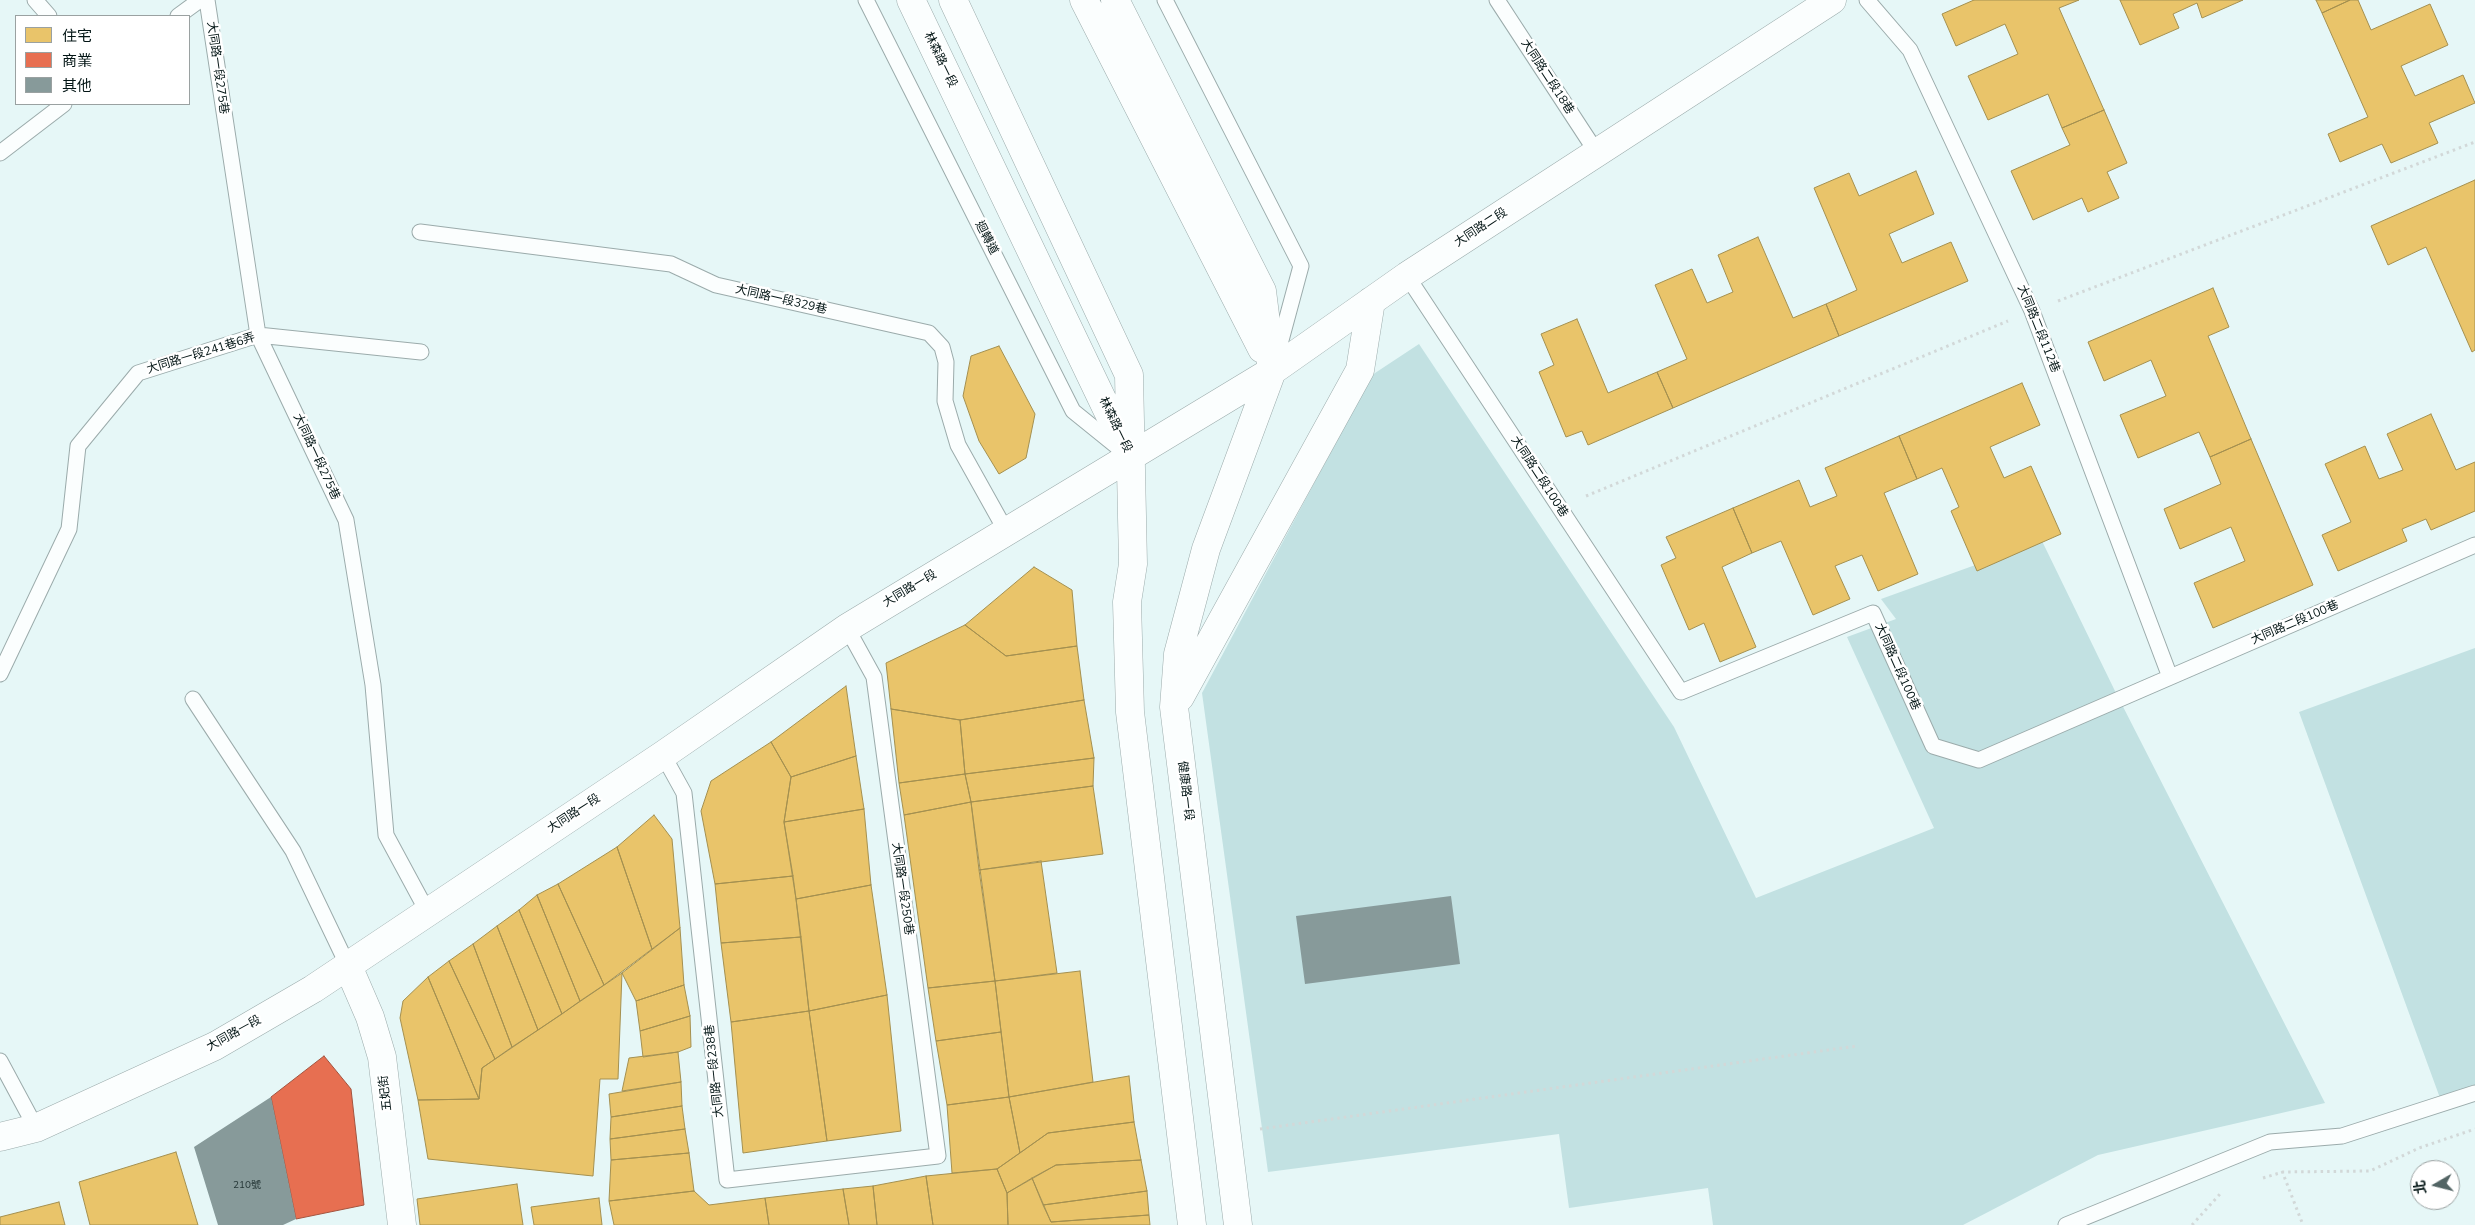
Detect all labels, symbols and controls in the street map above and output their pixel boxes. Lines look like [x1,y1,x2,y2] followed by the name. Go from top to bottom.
[15,15,190,105] legend
[203,21,231,115] street label: 大同路一段275巷
[62,26,92,46] text: 住宅
[920,30,960,90] street label: 林森路一段
[1517,37,1577,117] street label: 大同路二段18巷
[62,51,92,71] text: 商業
[62,76,92,96] text: 其他
[1452,206,1510,250] street label: 大同路二段
[971,219,1001,257] street label: 迴轉道
[734,282,828,318] street label: 大同路一段329巷
[2014,283,2062,375] street label: 大同路二段112巷
[145,331,257,377] street label: 大同路一段241巷6弄
[1095,395,1135,455] street label: 林森路一段
[290,412,342,502] street label: 大同路一段275巷
[1507,434,1571,520] street label: 大同路二段100巷
[881,567,939,611] street label: 大同路一段
[2249,598,2341,648] street label: 大同路二段100巷
[1871,621,1923,713] street label: 大同路二段100巷
[1174,760,1196,822] street label: 健康路一段
[545,792,603,836] street label: 大同路一段
[888,842,916,936] street label: 大同路一段250巷
[204,1013,264,1055] street label: 大同路一段
[703,1024,727,1118] street label: 大同路一段238巷
[377,1074,395,1112] street label: 五妃街
[2410,1160,2460,1210] north arrow
[2410,1179,2431,1195] text: 北
[233,1180,261,1192] house number: 210號

